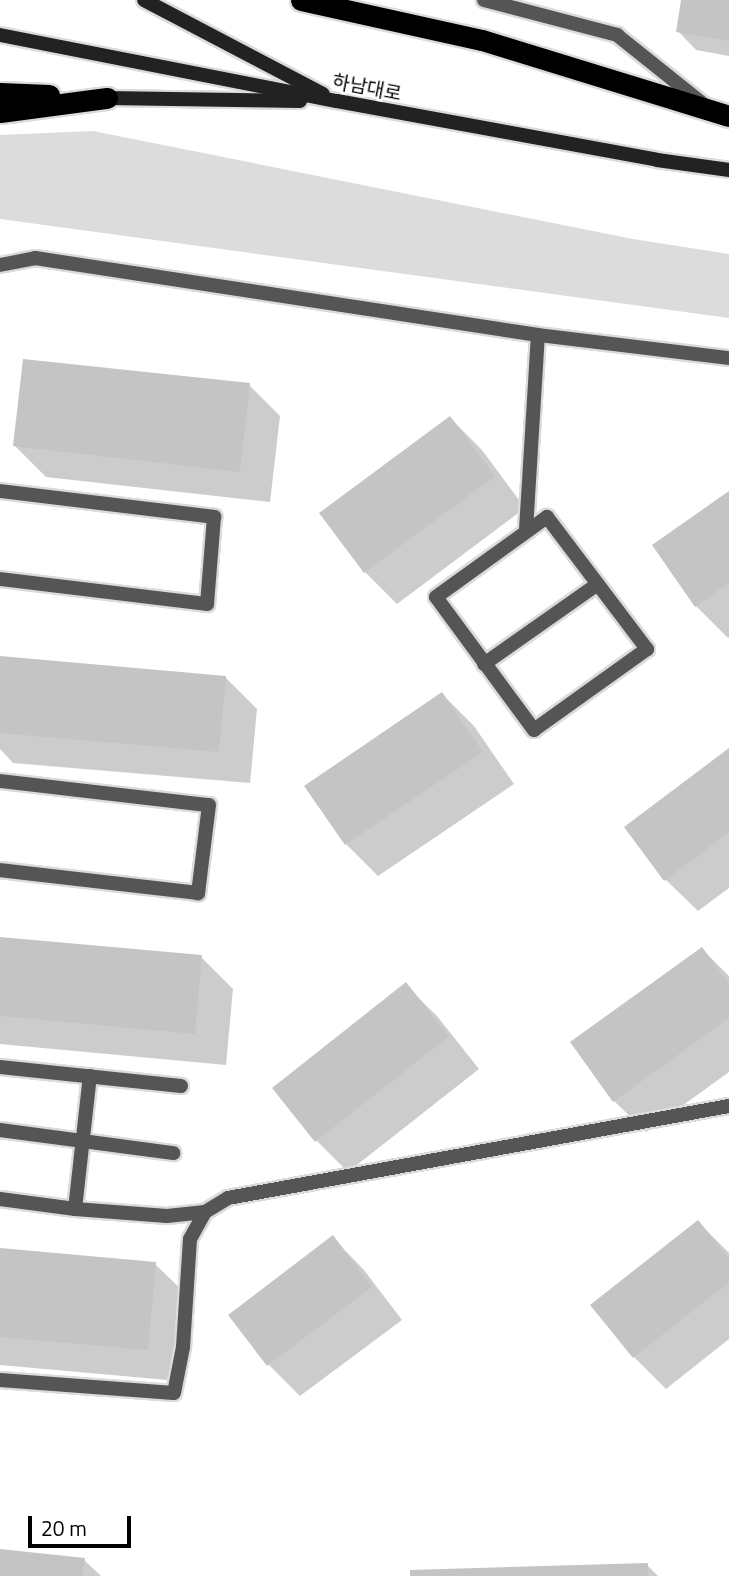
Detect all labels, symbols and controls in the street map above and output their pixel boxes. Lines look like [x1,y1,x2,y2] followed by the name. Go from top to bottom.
[331,69,403,105] street label: 하남대로
[32,1502,135,1546] scale bar
[41,1512,87,1544] text: 20 m

